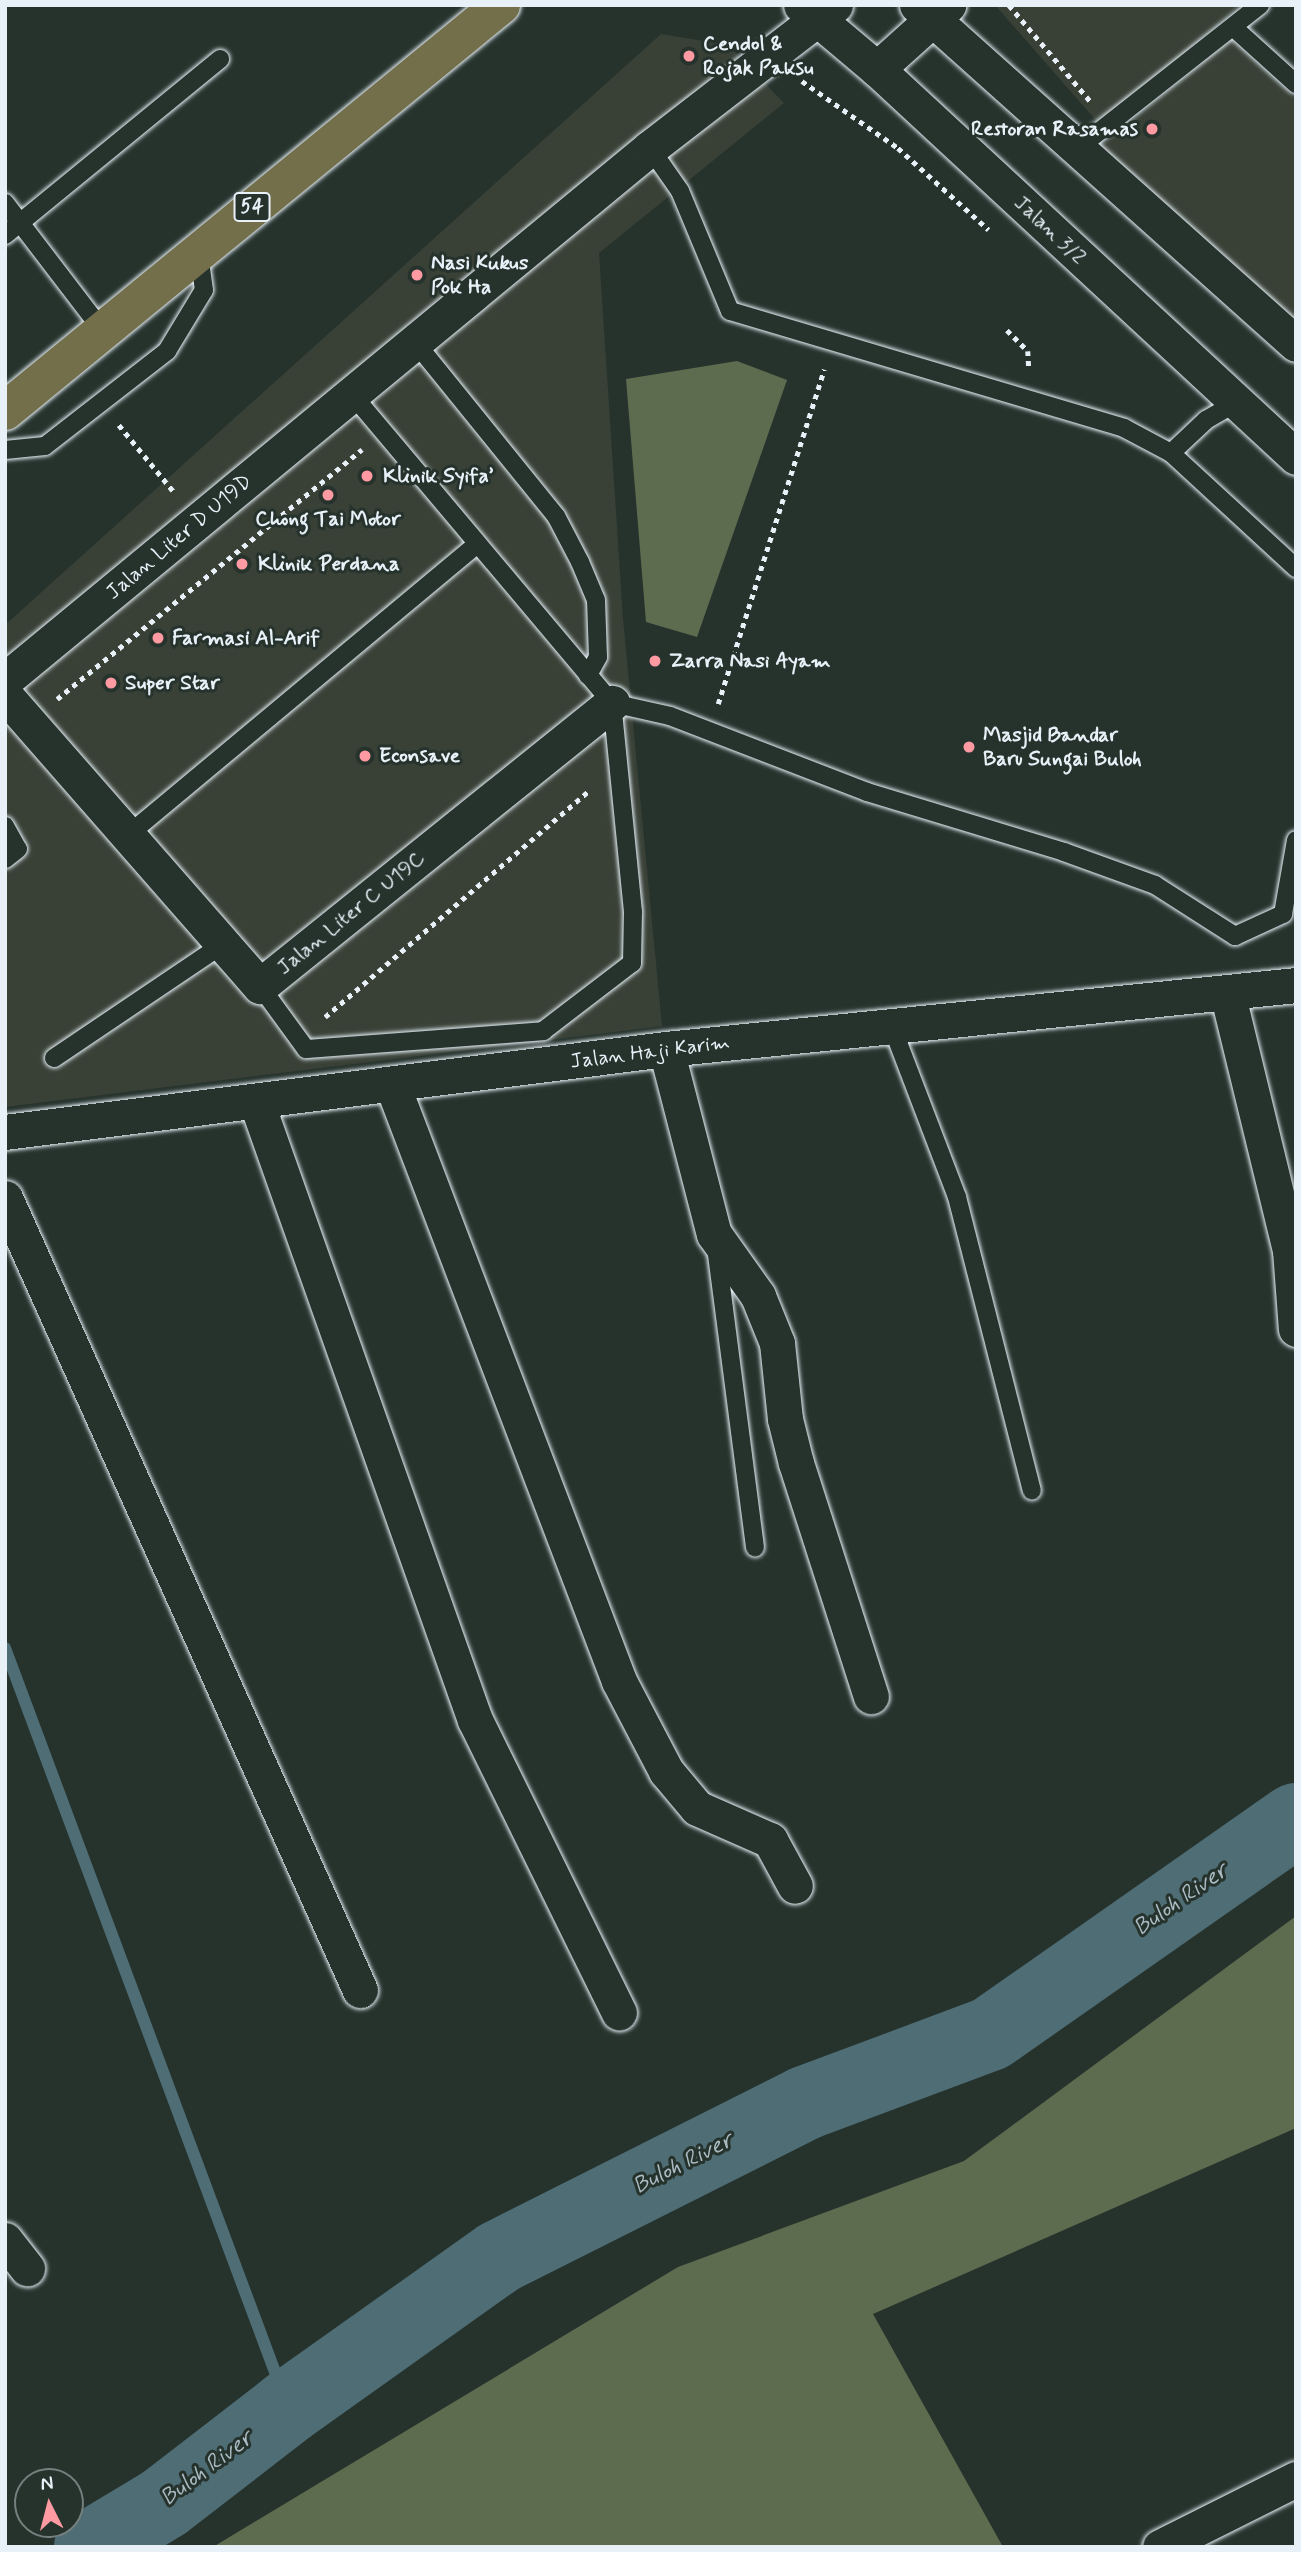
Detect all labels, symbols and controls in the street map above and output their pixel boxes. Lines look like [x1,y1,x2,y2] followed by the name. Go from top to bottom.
[703,31,809,81] place label: Cendol & Rojak Paksu
[681,48,697,64] marker: Cendol & Rojak Paksu
[969,116,1138,142] place label: Restoran Rasamas
[1144,121,1160,137] marker: Restoran Rasamas
[1009,190,1091,270] street label: Jalan 3/2
[233,192,271,223] road number: 54
[431,250,528,300] place label: Nasi Kukus Pok Ha
[409,267,425,283] marker: Nasi Kukus Pok Ha
[383,463,493,489] place label: Klinik Syifa’
[357,466,377,486] marker: Klinik Syifa’
[102,469,256,605] street label: Jalan Liter D U19D
[320,487,336,503] marker: Chong Tai Motor
[257,506,399,532] place label: Chong Tai Motor
[258,551,391,577] place label: Klinik Perdana
[232,554,252,574] marker: Klinik Perdana
[172,625,320,651] place label: Farmasi Al-Arif
[150,630,166,646] marker: Farmasi Al-Arif
[669,648,828,674] place label: Zarra Nasi Ayam
[647,653,663,669] marker: Zarra Nasi Ayam
[125,670,220,696] place label: Super Star
[103,675,119,691] marker: Super Star
[983,722,1138,772] place label: Masjid Bandar Baru Sungai Buloh
[961,739,977,755] marker: Masjid Bandar Baru Sungai Buloh
[379,743,460,769] place label: Econsave
[357,748,373,764] marker: Econsave
[272,846,430,980] street label: Jalan Liter C U19C
[566,1029,734,1075] street label: Jalan Haji Karim
[1129,1858,1233,1942] water label: Buloh River
[629,2127,737,2201] water label: Buloh River
[156,2426,258,2512] water label: Buloh River
[14,2468,84,2538] north arrow
[39,2471,55,2497] text: N

